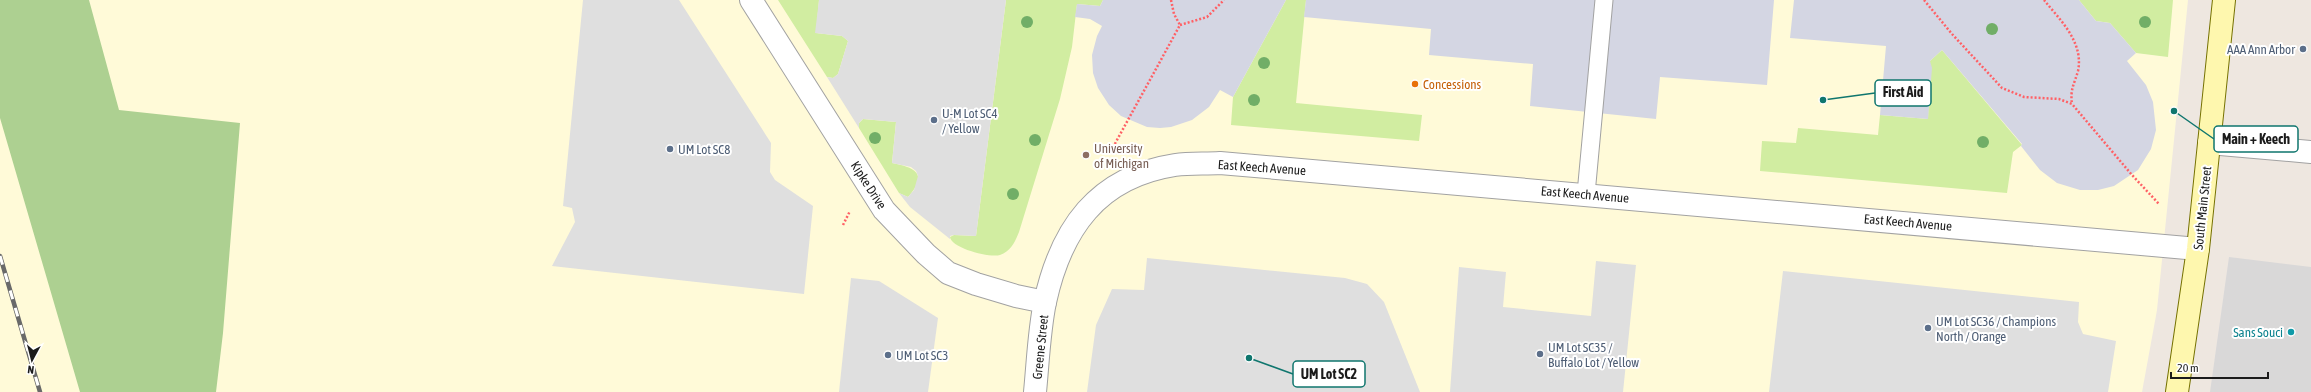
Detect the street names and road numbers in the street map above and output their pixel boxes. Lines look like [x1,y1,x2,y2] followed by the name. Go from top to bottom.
[1217,157,1307,178] street label: East Keech Avenue
[848,159,890,212] street label: Kipke Drive
[2191,165,2214,251] street label: South Main Street
[1540,183,1630,206] street label: East Keech Avenue
[1863,211,1953,234] street label: East Keech Avenue
[1030,314,1051,380] street label: Greene Street

